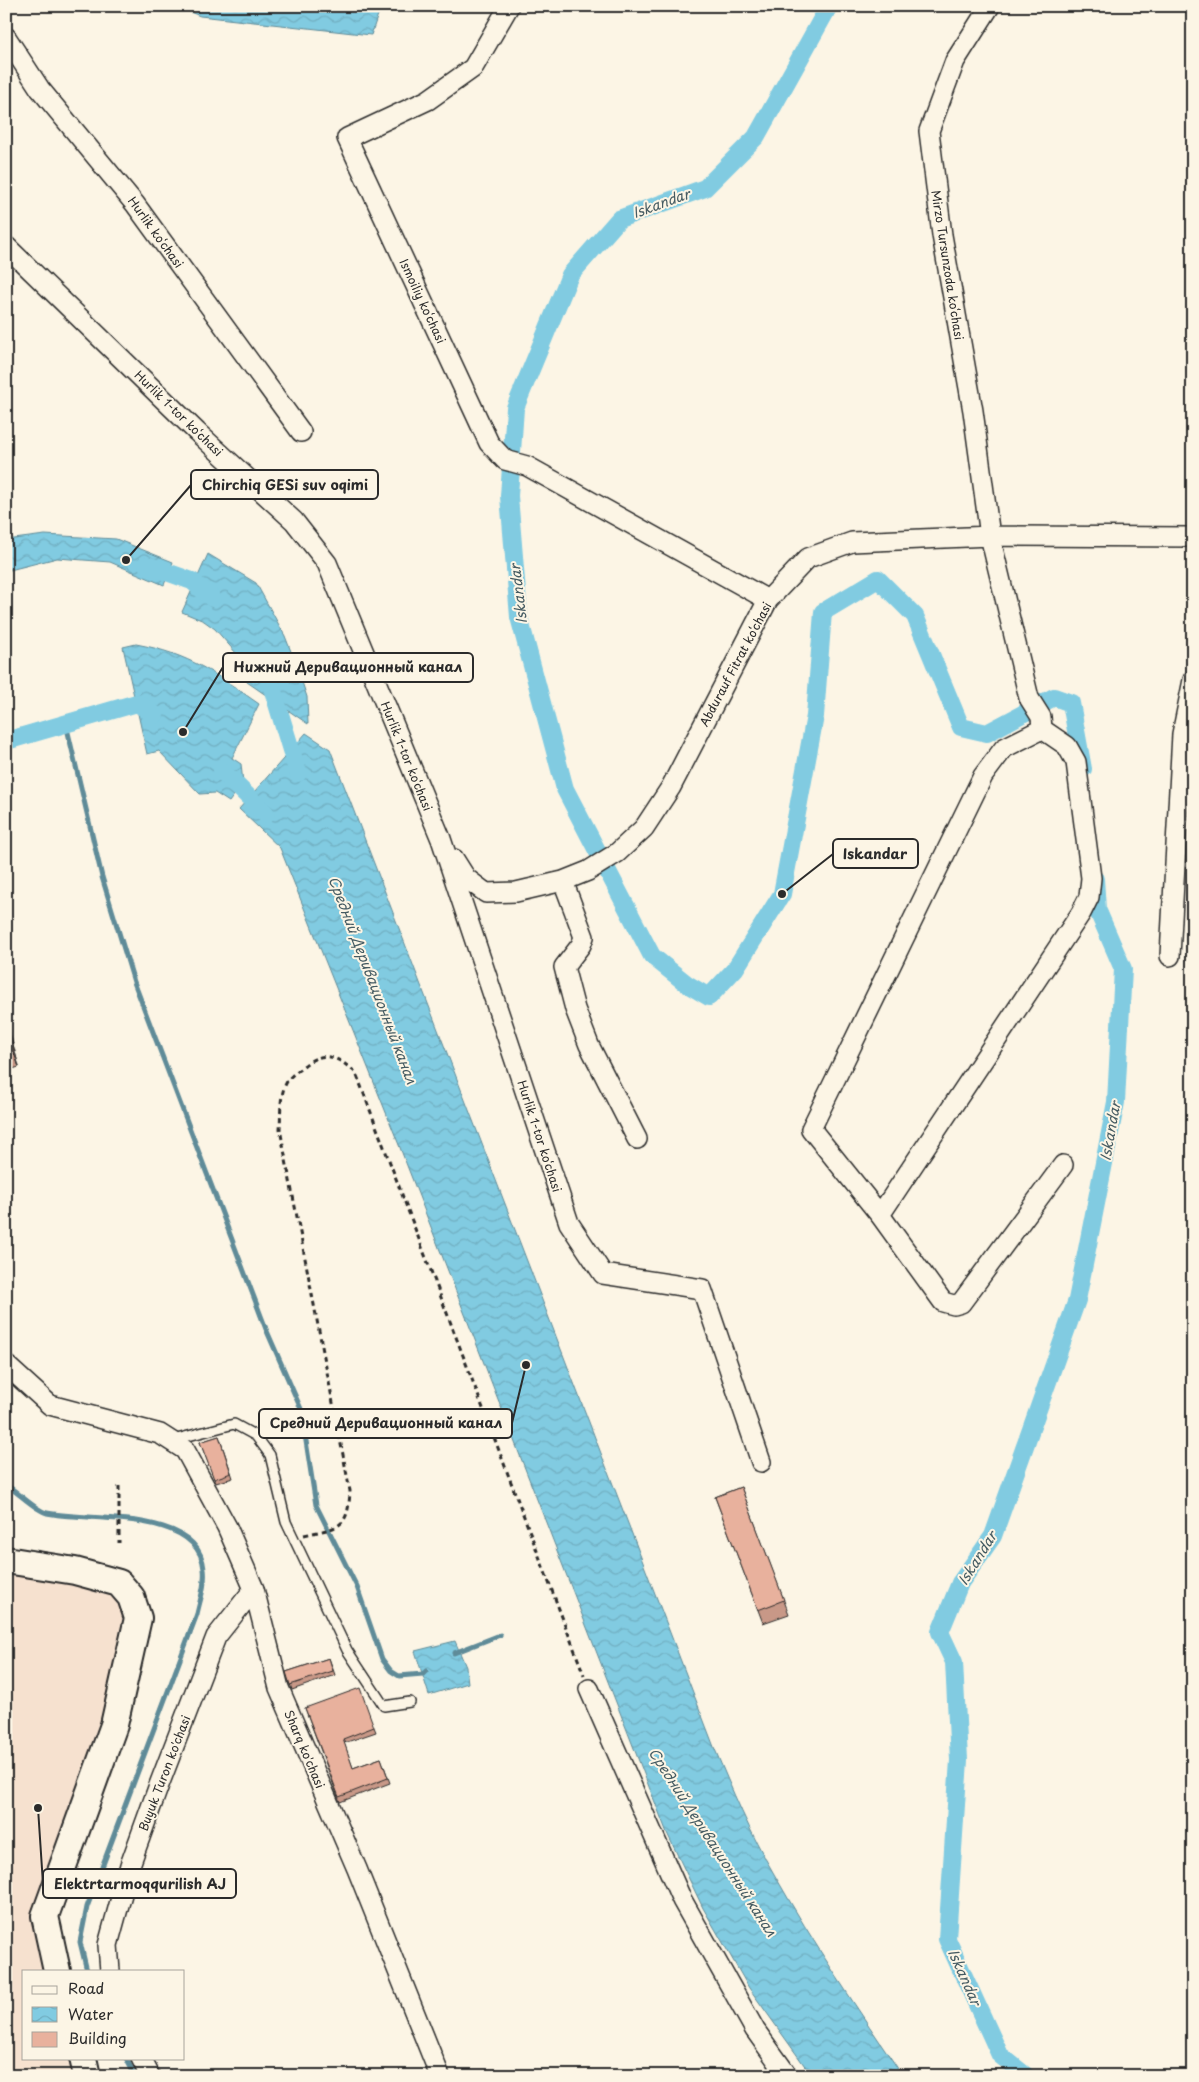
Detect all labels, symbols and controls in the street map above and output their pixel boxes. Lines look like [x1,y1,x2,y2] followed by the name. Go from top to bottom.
[629,182,694,223] water label: Iskandar
[927,189,969,341] street label: Mirzo Tursunzoda ko‘chasi
[124,193,188,271] street label: Hurlik ko‘chasi
[395,256,451,346] street label: Ismoiliy ko‘chasi
[131,366,227,460] street label: Hurlik 1-tor ko‘chasi
[191,470,378,499] callout: Chirchiq GESi suv oqimi
[202,474,368,495] text: Chirchiq GESi suv oqimi
[504,562,532,625] water label: Iskandar
[695,599,775,729] street label: Abdurauf Fitrat ko‘chasi
[223,653,473,682] callout: Нижний Деривационный канал
[234,656,462,677] text: Нижний Деривационный канал
[377,698,437,814] street label: Hurlik 1-tor ko‘chasi
[833,839,918,868] callout: Iskandar
[843,843,908,864] text: Iskandar
[324,873,423,1088] water label: Средний Деривационный канал
[513,1078,567,1194] street label: Hurlik 1-tor ko‘chasi
[1094,1098,1126,1162] water label: Iskandar
[259,1409,512,1438] callout: Средний Деривационный канал
[270,1412,502,1433] text: Средний Деривационный канал
[952,1526,1003,1589] water label: Iskandar
[280,1707,330,1791] street label: Sharq ko'chasi
[134,1713,194,1833] street label: Buyuk Turon ko'chasi
[644,1743,782,1941] water label: Средний Деривационный канал
[43,1869,236,1898] callout: Elektrtarmoqqurilish AJ
[54,1873,226,1894] text: Elektrtarmoqqurilish AJ
[943,1946,987,2010] water label: Iskandar
[22,1970,185,2060] legend
[68,1976,104,1999] text: Road
[68,2002,113,2025] text: Water
[68,2026,127,2049] text: Building

